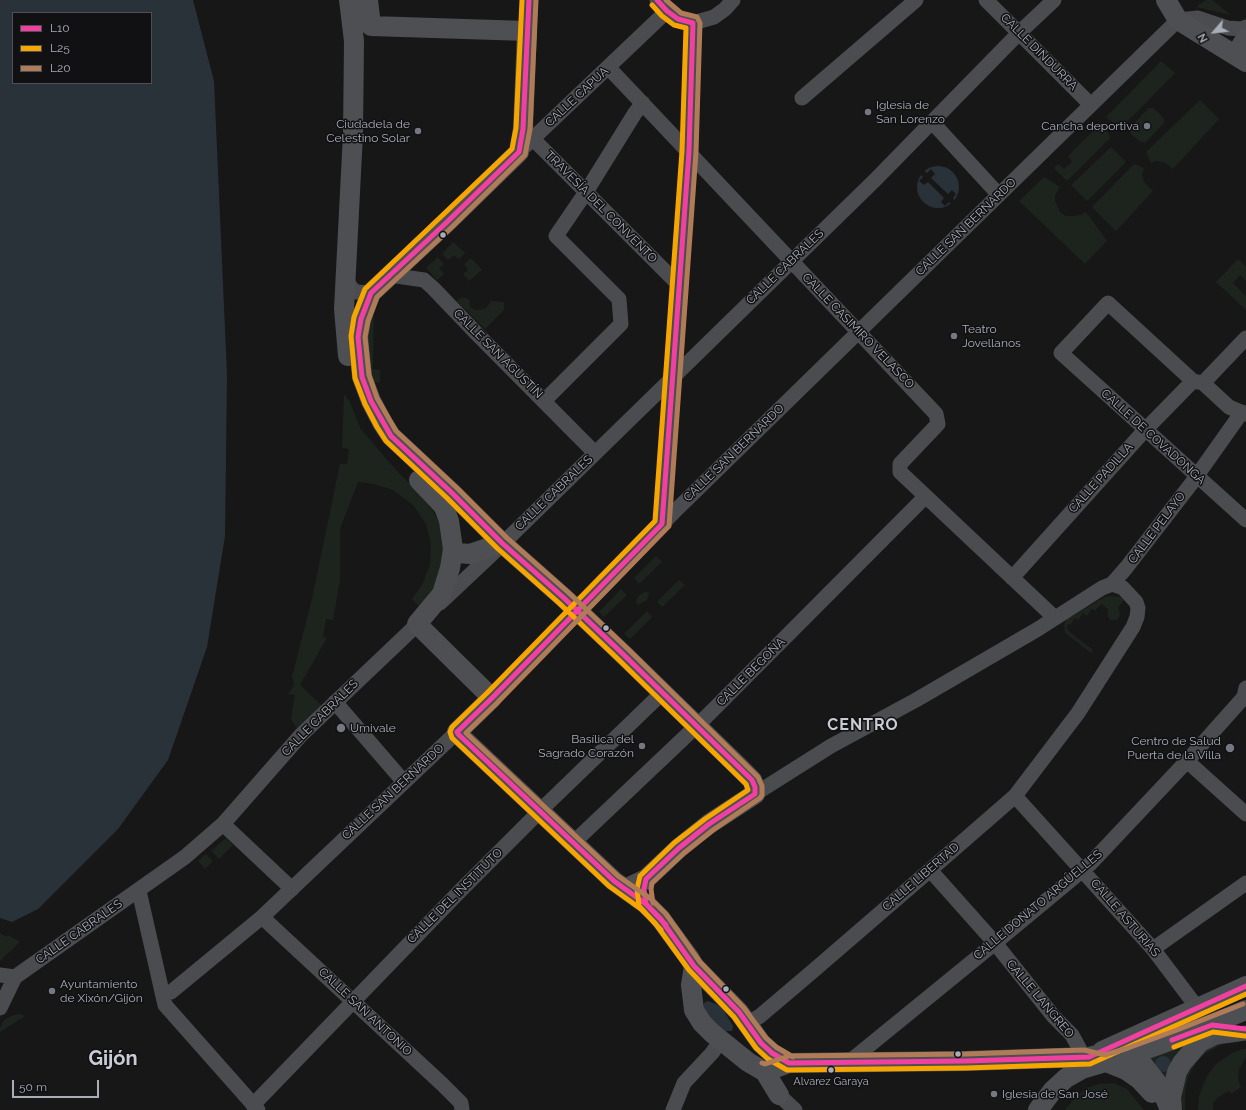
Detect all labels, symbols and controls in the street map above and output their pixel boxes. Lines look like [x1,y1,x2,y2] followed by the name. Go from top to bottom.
[998,11,1080,93] street label: CALLE DINDURRA
[12,12,152,84] legend
[1194,12,1234,52] north arrow
[50,21,69,35] text: L10
[1195,31,1211,45] text: N
[50,41,70,55] text: L25
[50,61,71,75] text: L20
[542,64,612,130] street label: CALLE CAPUA
[876,98,945,126] place label: Iglesia de San Lorenzo
[863,107,873,117] marker: Iglesia de San Lorenzo
[326,117,410,145] place label: Ciudadela de Celestino Solar
[1041,119,1139,133] place label: Cancha deportiva
[1142,121,1152,131] marker: Cancha deportiva
[413,126,423,136] marker: Ciudadela de Celestino Solar
[542,148,660,266] street label: TRAVESÍA DEL CONVENTO
[913,175,1019,279] street label: CALLE SAN BERNARDO
[743,226,827,308] street label: CALLE CABRALES
[438,230,448,240] unlabelled marker
[799,270,917,392] street label: CALLE CASIMIRO VELASCO
[450,306,546,402] street label: CALLE SAN AGUSTÍN
[962,322,1021,350] place label: Teatro Jovellanos
[949,331,959,341] marker: Teatro Jovellanos
[1098,386,1208,488] street label: CALLE DE COVADONGA
[681,401,787,505] street label: CALLE SAN BERNARDO
[1066,440,1136,516] street label: CALLE PADILLA
[512,452,596,534] street label: CALLE CABRALES
[1125,489,1189,567] street label: CALLE PELAYO
[601,623,611,633] unlabelled marker
[714,635,788,709] street label: CALLE BEGOÑA
[279,677,361,759] street label: CALLE CABRALES
[827,715,899,735] district label: CENTRO
[350,721,396,735] place label: Umivale
[335,722,347,734] marker: Umivale
[538,732,634,760] place label: Basílica del Sagrado Corazón
[1127,734,1221,762] place label: Centro de Salud Puerta de la Villa
[339,741,447,843] street label: CALLE SAN BERNARDO
[637,741,647,751] marker: Basílica del Sagrado Corazón
[1224,742,1236,754] marker: Centro de Salud Puerta de la Villa
[880,840,962,914] street label: CALLE LIBERTAD
[404,845,506,947] street label: CALLE DEL INSTITUTO
[971,847,1105,963] street label: CALLE DONATO ARGÜELLES
[1087,876,1163,960] street label: CALLE ASTURIAS
[33,897,125,967] street label: CALLE CABRALES
[1003,957,1077,1041] street label: CALLE LANGREO
[315,965,415,1059] street label: CALLE SAN ANTONIO
[60,977,143,1005] place label: Ayuntamiento de Xixón/Gijón
[721,984,731,994] unlabelled marker
[47,986,57,996] marker: Ayuntamiento de Xixón/Gijón
[88,1047,138,1071] district label: Gijón
[953,1049,963,1059] unlabelled marker
[826,1065,836,1075] marker: Alvarez Garaya
[14,1072,101,1098] scale bar
[793,1075,869,1089] place label: Alvarez Garaya
[19,1080,47,1094] text: 50 m
[1002,1087,1108,1101] place label: Iglesia de San José
[989,1089,999,1099] marker: Iglesia de San José

